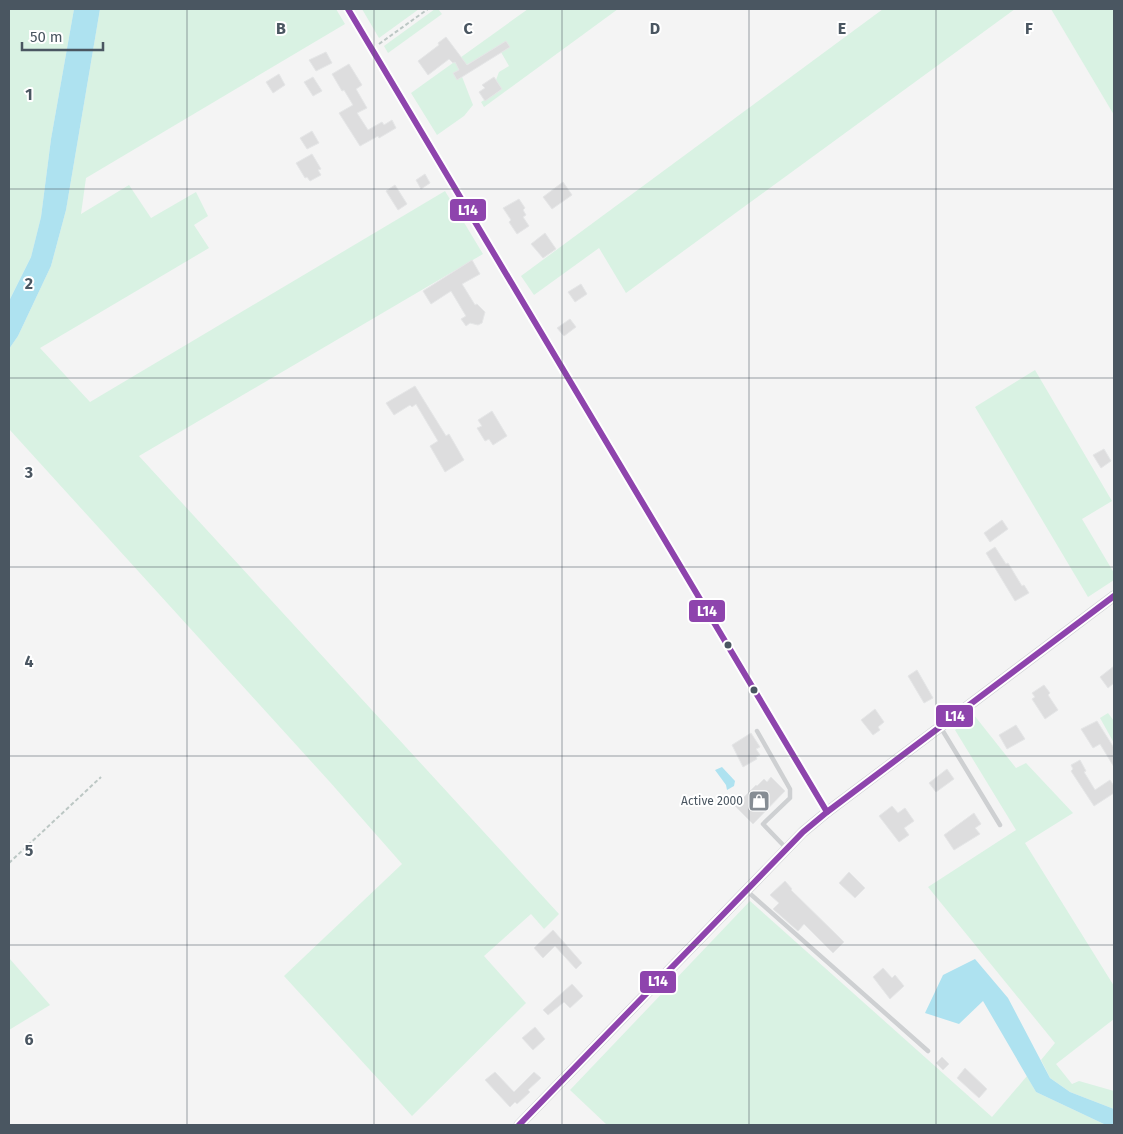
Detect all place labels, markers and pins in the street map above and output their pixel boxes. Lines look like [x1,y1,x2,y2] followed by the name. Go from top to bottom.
[723,640,733,650] unlabelled marker
[749,685,759,695] unlabelled marker
[747,789,771,813] shop icon: Active 2000
[681,794,743,808] place label: Active 2000

